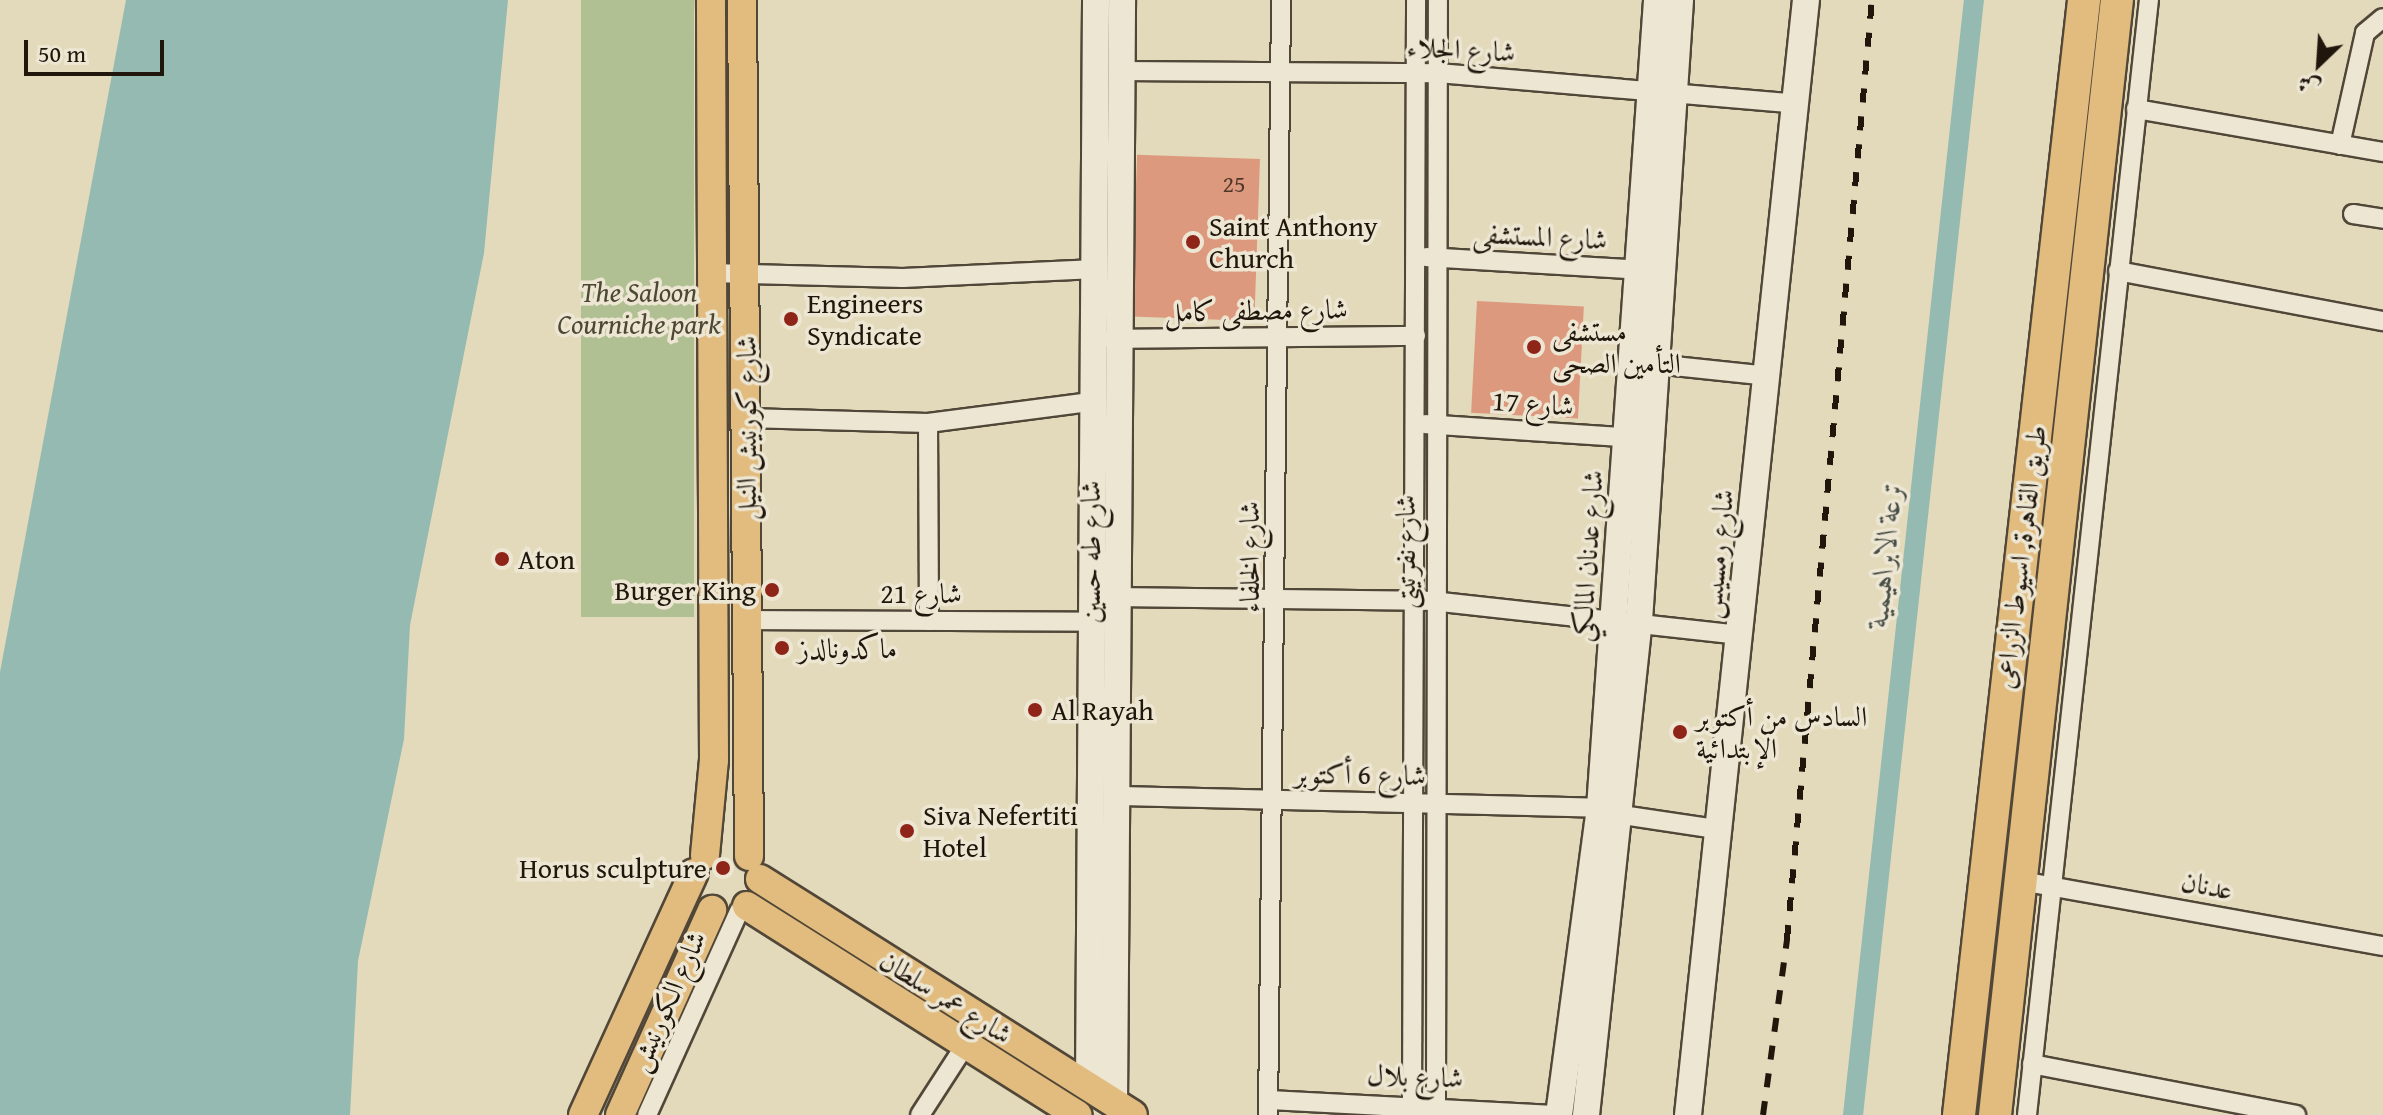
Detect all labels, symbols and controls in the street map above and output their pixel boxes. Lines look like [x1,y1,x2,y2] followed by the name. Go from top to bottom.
[28,24,168,74] scale bar
[2279,24,2359,104] north arrow
[1406,29,1516,69] street label: شارع الجلاء
[38,36,86,71] text: 50 m
[2292,67,2326,105] text: ش
[1222,170,1246,198] house number: 25
[1209,209,1378,275] place label: Saint Anthony Church
[1472,216,1608,256] street label: شارع المستشفى
[1184,233,1202,251] marker: Saint Anthony Church
[557,275,721,341] park label: The Saloon Courniche park
[807,286,923,352] place label: Engineers Syndicate
[1164,292,1348,328] street label: شارع مصطفى كامل
[782,310,800,328] marker: Engineers Syndicate
[1552,314,1681,380] place label: مستشفى التأمين الصحى
[729,336,763,520] street label: شارع كورنيش النيل
[1523,336,1545,358] marker: مستشفى التأمين الصحى
[1491,383,1575,423] street label: شارع 17
[1987,423,2053,691] street label: طريق القاهرة, اسيوط الزراعى
[1564,469,1610,643] street label: شارع عدنان المالكي
[1858,479,1910,629] water label: ترعة الابراهيمية
[1073,481,1107,623] street label: شارع طه حسين
[1694,488,1740,620] street label: شارع رمسيس
[1388,495,1422,609] street label: شارع نفرتيتى
[1232,501,1266,613] street label: شارع الخلفاء
[518,542,575,576] place label: Aton
[493,550,511,568] marker: Aton
[615,573,756,607] place label: Burger King
[880,576,962,610] street label: شارع 21
[763,581,781,599] marker: Burger King
[798,631,897,665] place label: ماكدونالدز
[773,639,791,657] marker: ماكدونالدز
[1051,693,1154,727] place label: Al Rayah
[1696,699,1867,765] place label: السادس من أكتوبر الإبتدائية
[1026,701,1044,719] marker: Al Rayah
[1671,723,1689,741] marker: السادس من أكتوبر الإبتدائية
[1294,756,1426,792] street label: شارع 6 أكتوبر
[923,798,1078,864] place label: Siva Nefertiti Hotel
[898,822,916,840] marker: Siva Nefertiti Hotel
[519,851,707,885] place label: Horus sculpture
[714,859,732,877] marker: Horus sculpture
[2178,864,2236,906] street label: عدنان
[621,926,713,1076] street label: شارع الكورنيش
[874,943,1018,1051] street label: شارع عمر سلطان
[1366,1058,1464,1094] street label: شارع بلال

